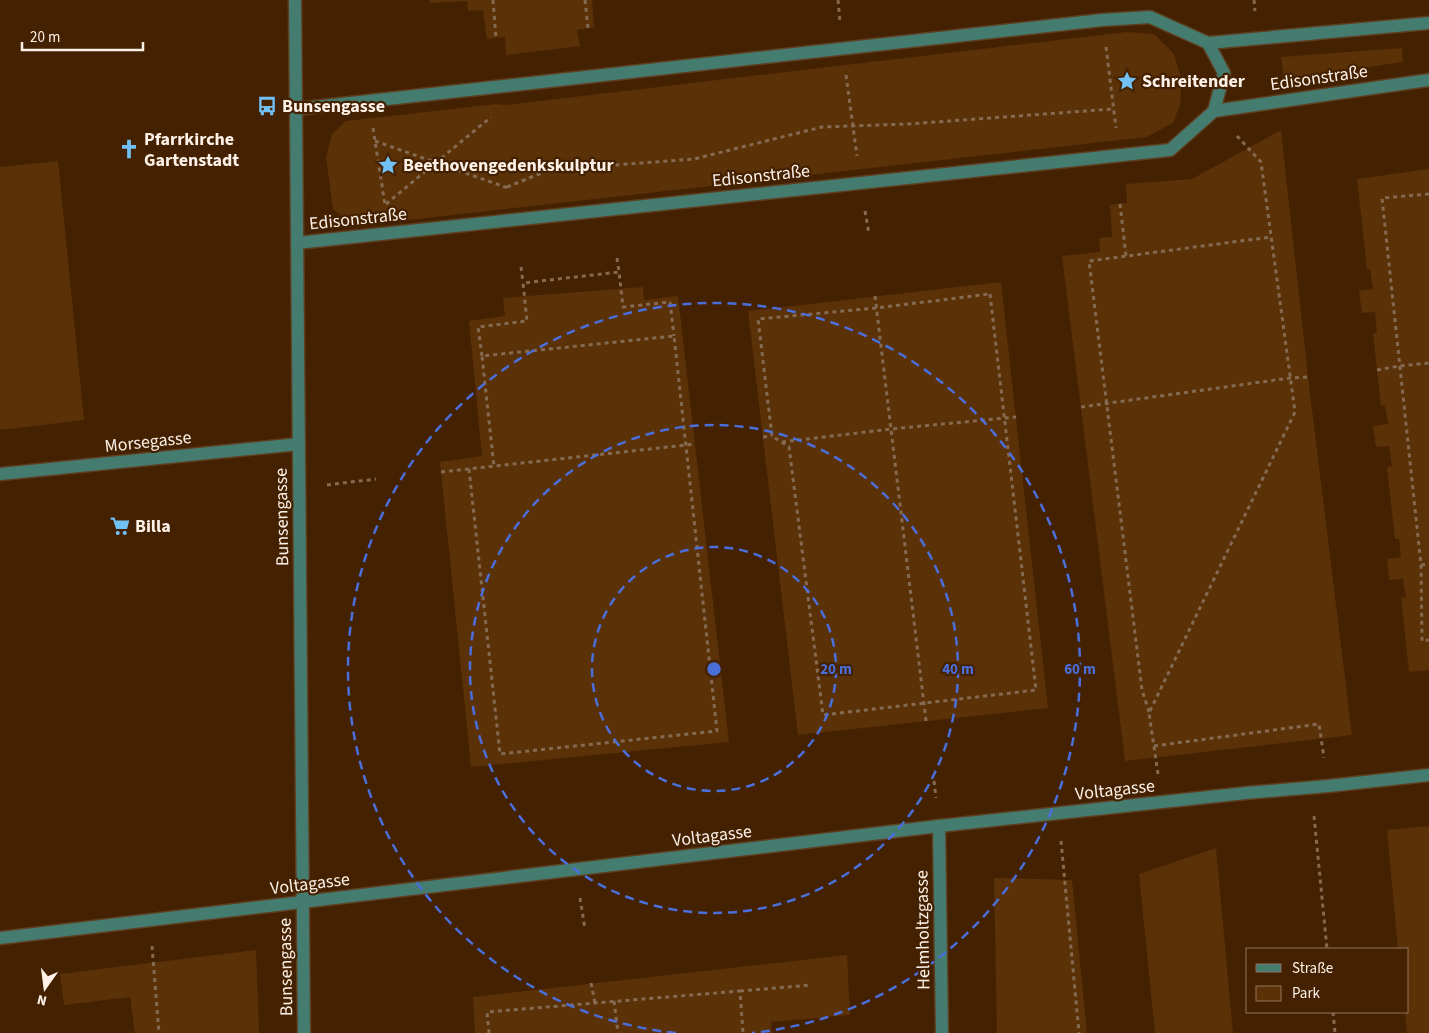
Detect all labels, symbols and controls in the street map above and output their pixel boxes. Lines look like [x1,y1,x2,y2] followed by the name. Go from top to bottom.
[22,20,144,52] scale bar
[30,27,60,48] text: 20 m
[1269,59,1369,97] street label: Edisonstraße
[1142,69,1246,94] place label: Schreitender
[1116,70,1138,92] place icon: Schreitender
[282,94,385,119] place label: Bunsengasse
[256,95,278,117] bus stop icon: Bunsengasse
[144,127,239,173] place label: Pfarrkirche Gartenstadt
[118,138,140,160] church icon: Pfarrkirche Gartenstadt
[403,153,614,178] place label: Beethovengedenkskulptur
[377,154,399,176] place icon: Beethovengedenkskulptur
[711,158,811,194] street label: Edisonstraße
[308,201,408,237] street label: Edisonstraße
[103,425,193,459] street label: Morsegasse
[269,468,295,566] street label: Bunsengasse
[135,514,171,539] place label: Billa
[109,515,131,537] supermarket icon: Billa
[820,659,852,680] text: 20 m
[942,659,974,680] text: 40 m
[1064,659,1096,680] text: 60 m
[705,660,723,678] centre of rings
[1074,773,1156,807] street label: Voltagasse
[671,819,753,853] street label: Voltagasse
[269,867,351,901] street label: Voltagasse
[909,870,937,990] street label: Helmholtzgasse
[273,918,299,1016] street label: Bunsengasse
[1246,948,1409,1013] legend
[1292,958,1333,979] text: Straße
[20,963,70,1013] north arrow
[1292,983,1321,1004] text: Park
[35,989,49,1010] text: N

